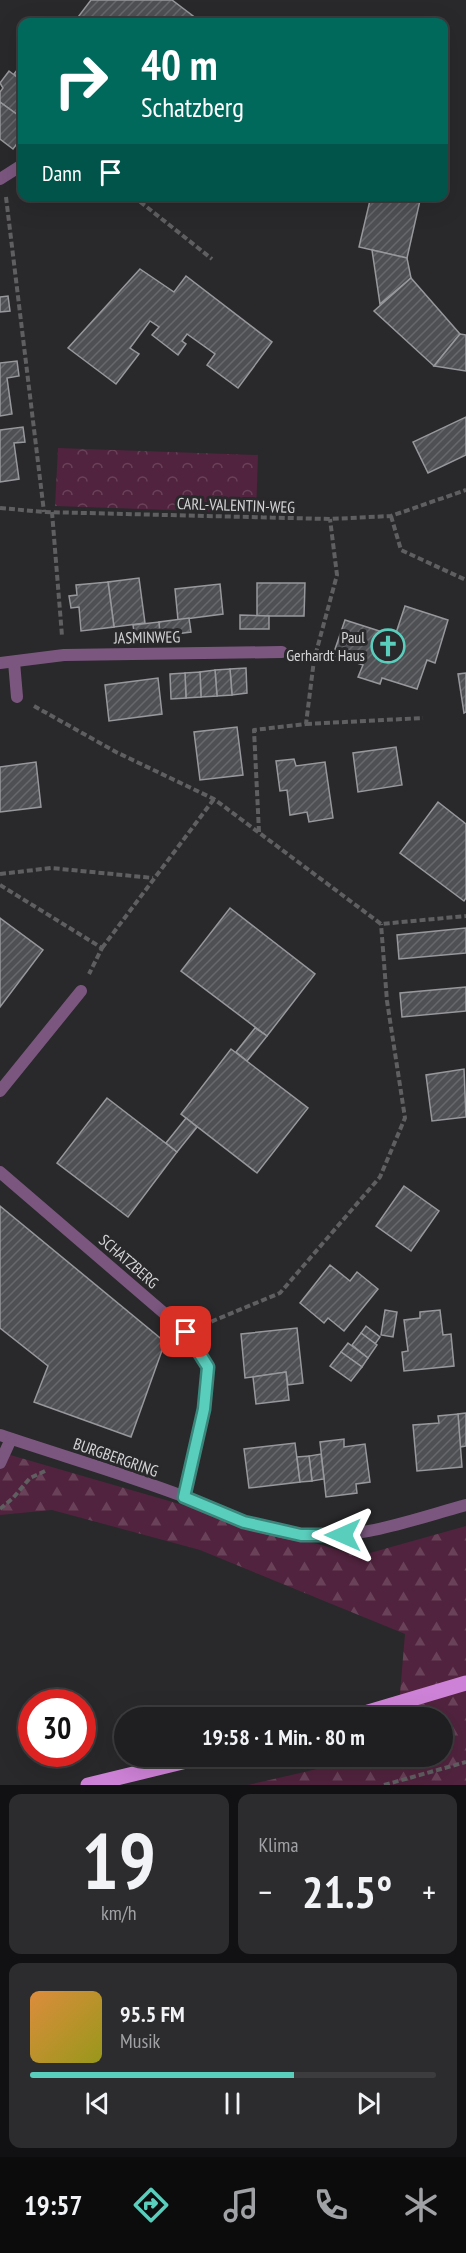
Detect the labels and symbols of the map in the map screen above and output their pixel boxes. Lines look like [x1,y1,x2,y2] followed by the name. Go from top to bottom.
[176,493,296,517] street label: CARL-VALENTIN-WEG
[113,626,180,648] street label: JASMINWEG
[286,627,365,665] place label: Paul Gerhardt Haus
[370,628,406,664] church icon: Paul Gerhardt Haus
[95,1230,163,1292] street label: SCHATZBERG
[160,1306,211,1357] pin
[71,1433,161,1481] street label: BURGBERGRING
[311,1503,375,1567] position arrow
[18,1689,96,1767] speed limit sign: 30

